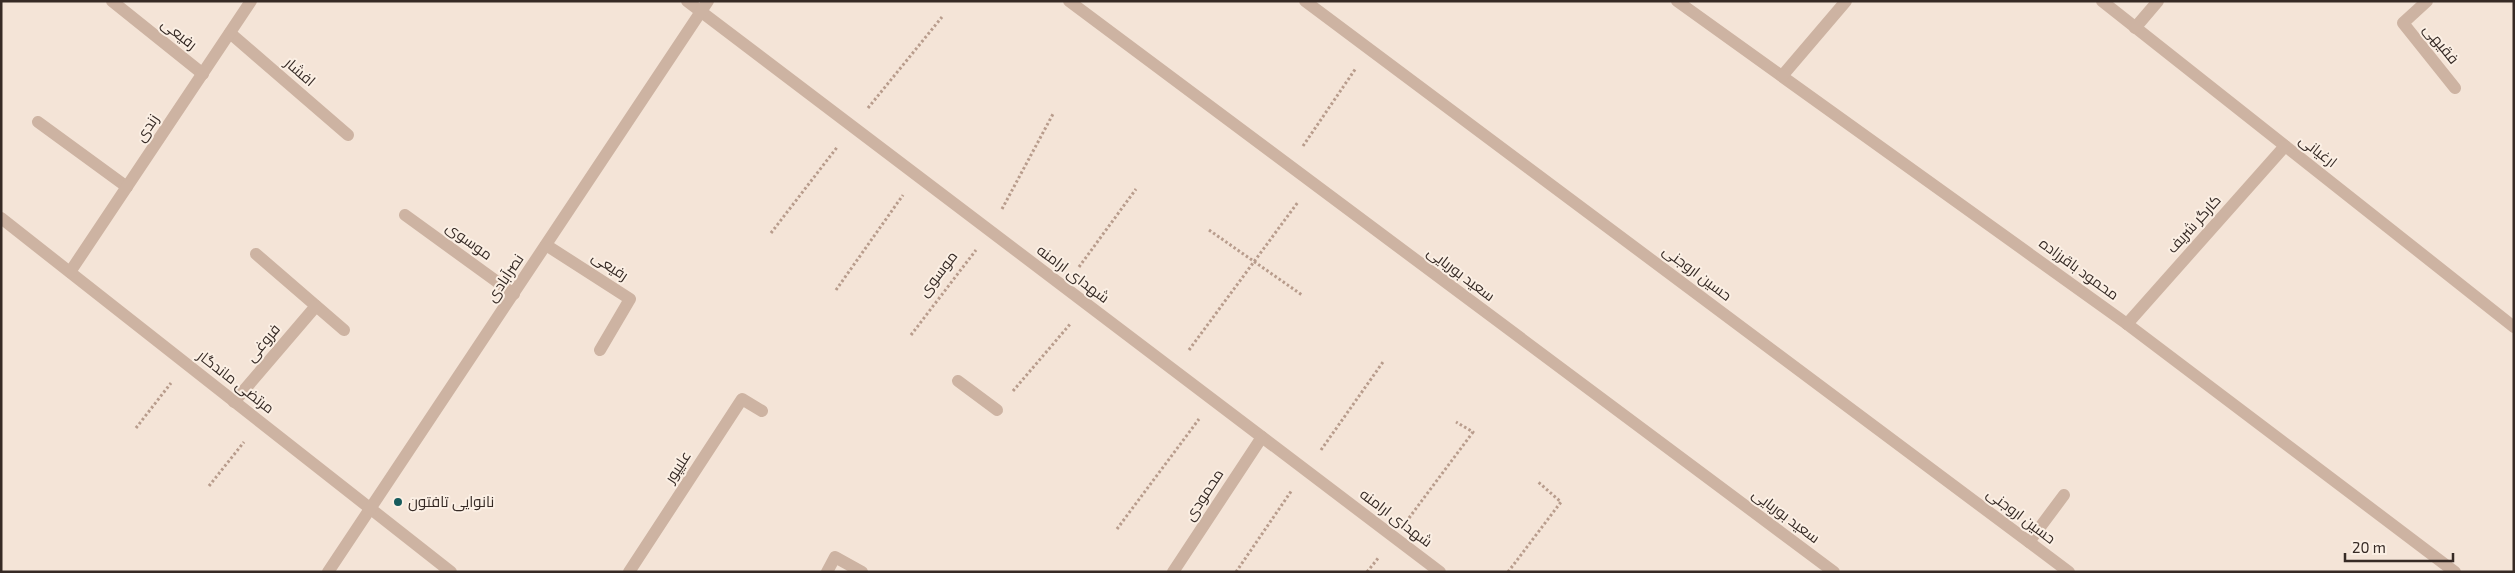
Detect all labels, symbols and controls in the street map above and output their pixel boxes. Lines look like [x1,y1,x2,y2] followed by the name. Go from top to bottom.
[157,14,201,54] street label: رفیعی
[2419,20,2463,68] street label: فقیهی
[280,53,320,90] street label: افشار
[130,110,164,146] street label: زندی
[2295,130,2341,172] street label: ارغیانی
[2162,190,2225,257] street label: کارگر شریف
[442,217,496,265] street label: موسوی
[2036,233,2123,304] street label: محمود باقرزاده
[1033,240,1113,308] street label: شهدای ارامنه
[1658,240,1736,306] street label: حسین اروجنی
[1423,242,1499,306] street label: سعید بوریایی
[588,247,632,285] street label: رفیعی
[914,247,962,301] street label: موسوی
[482,250,528,306] street label: نصرآبادی
[241,320,285,366] street label: فروغی
[193,345,278,418] street label: مرتضی ماندگار
[660,447,696,488] street label: علیپور
[1180,465,1228,525] street label: محمودی
[1982,483,2060,549] street label: حسین اروجنی
[1356,484,1436,552] street label: شهدای ارامنه
[1748,484,1824,548] street label: سعید بوریایی
[408,492,494,512] place label: نانوایی تافتون
[392,496,404,508] marker: نانوایی تافتون
[2345,530,2452,562] scale bar
[2352,538,2386,556] text: 20 m

